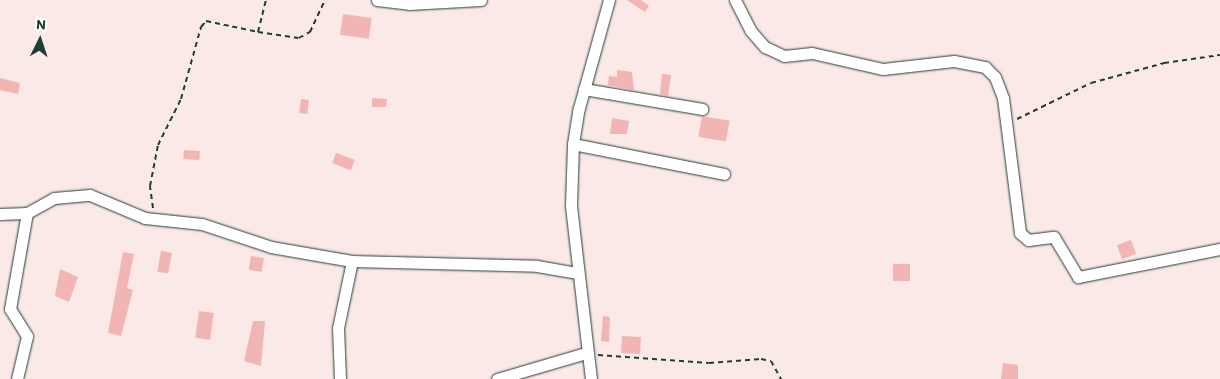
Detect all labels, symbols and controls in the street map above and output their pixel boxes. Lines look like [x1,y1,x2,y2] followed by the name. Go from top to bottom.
[15,15,65,65] north arrow
[36,16,46,33] text: N

